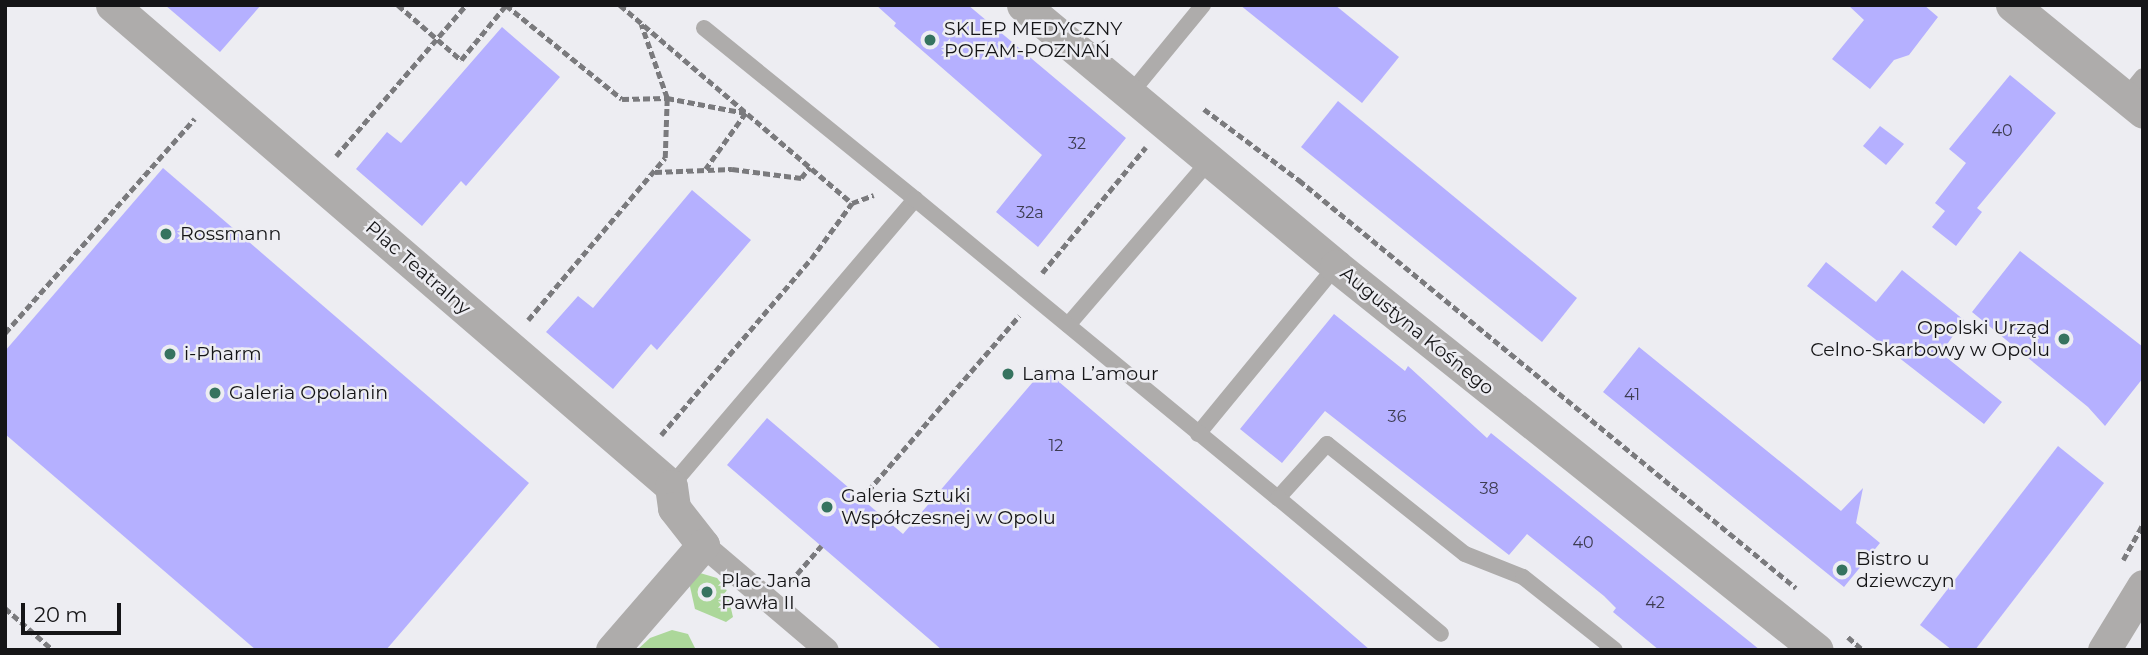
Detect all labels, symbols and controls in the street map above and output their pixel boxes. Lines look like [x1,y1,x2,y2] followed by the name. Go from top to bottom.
[944,18,1122,62] place label: SKLEP MEDYCZNY POFAM-POZNAŃ
[922,32,938,48] marker: SKLEP MEDYCZNY POFAM-POZNAŃ
[1991,121,2013,141] house number: 40
[1068,134,1086,154] house number: 32
[1016,203,1044,223] house number: 32a
[361,216,475,320] street label: Plac Teatralny
[180,223,281,245] place label: Rossmann
[158,226,174,242] marker: Rossmann
[1336,262,1498,400] street label: Augustyna Kośnego
[1810,317,2050,361] place label: Opolski Urząd Celno-Skarbowy w Opolu
[2056,331,2072,347] marker: Opolski Urząd Celno-Skarbowy w Opolu
[184,343,262,365] place label: i-Pharm
[162,346,178,362] marker: i-Pharm
[1022,363,1159,385] place label: Lama L’amour
[1000,366,1016,382] marker: Lama L’amour
[229,382,388,404] place label: Galeria Opolanin
[207,385,223,401] marker: Galeria Opolanin
[1624,385,1640,405] house number: 41
[1388,407,1406,427] house number: 36
[1049,436,1063,456] house number: 12
[1479,479,1499,499] house number: 38
[841,485,1056,529] place label: Galeria Sztuki Współczesnej w Opolu
[819,499,835,515] marker: Galeria Sztuki Współczesnej w Opolu
[1572,533,1594,553] house number: 40
[1856,548,1954,592] place label: Bistro u dziewczyn
[1834,562,1850,578] marker: Bistro u dziewczyn
[721,570,811,614] place label: Plac Jana Pawła II
[699,584,715,600] marker: Plac Jana Pawła II
[24,588,124,632] scale bar
[1645,593,1665,613] house number: 42
[34,602,88,627] text: 20 m

